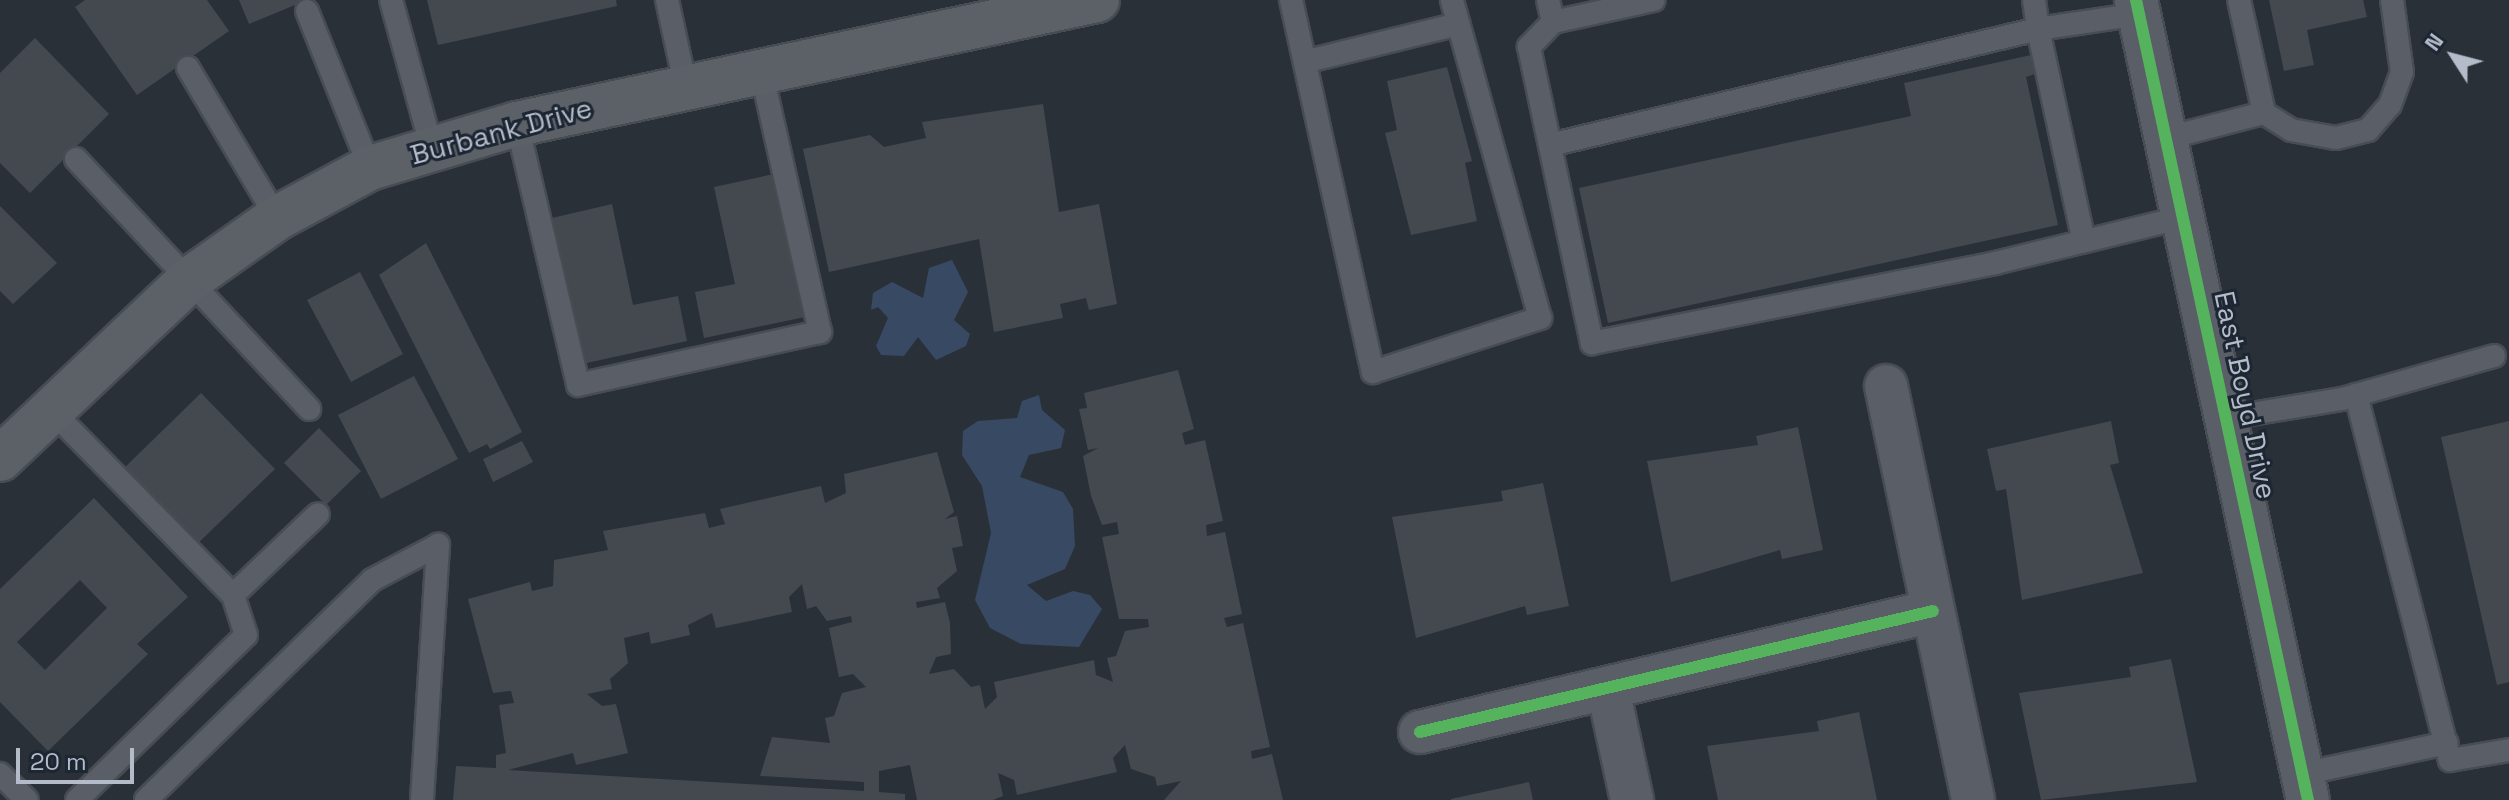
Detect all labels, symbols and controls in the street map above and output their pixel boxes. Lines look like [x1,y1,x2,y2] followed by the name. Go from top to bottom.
[2413,16,2493,96] north arrow
[2418,28,2449,56] text: N
[406,91,596,171] street label: Burbank Drive
[2208,288,2284,502] street label: East Boyd Drive
[20,732,138,782] scale bar
[30,746,87,777] text: 20 m

